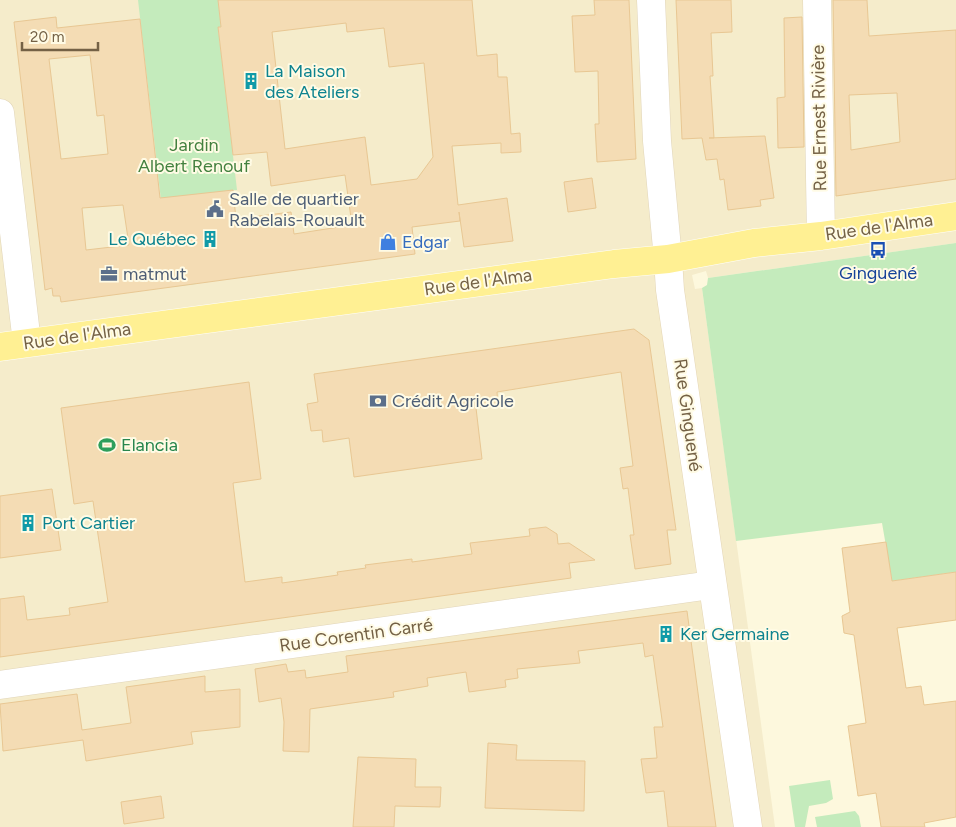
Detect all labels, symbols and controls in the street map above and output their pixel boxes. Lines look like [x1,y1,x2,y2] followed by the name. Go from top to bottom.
[22,20,99,52] scale bar
[30,28,64,46] text: 20 m
[807,44,831,191] street label: Rue Ernest Rivière
[265,60,359,103] place label: La Maison des Ateliers
[241,71,261,91] building icon: La Maison des Ateliers
[138,134,250,177] park label: Jardin Albert Renouf
[229,188,365,231] place label: Salle de quartier Rabelais-Rouault
[205,199,225,219] public building icon: Salle de quartier Rabelais-Rouault
[824,209,934,245] street label: Rue de l'Alma
[108,228,196,250] place label: Le Québec
[200,229,220,249] building icon: Le Québec
[402,231,449,253] place label: Edgar
[378,232,398,252] shop icon: Edgar
[868,240,888,260] bus stop icon: Ginguené
[839,262,917,284] place label: Ginguené
[123,263,187,285] place label: matmut
[99,264,119,284] office icon: matmut
[423,264,533,300] street label: Rue de l'Alma
[22,318,132,354] street label: Rue de l'Alma
[669,357,707,473] street label: Rue Ginguené
[392,390,514,412] place label: Crédit Agricole
[368,391,388,411] bank icon: Crédit Agricole
[121,434,178,456] place label: Elancia
[97,435,117,455] sports icon: Elancia
[42,512,135,534] place label: Port Cartier
[18,513,38,533] building icon: Port Cartier
[278,613,434,657] street label: Rue Corentin Carré
[680,623,789,645] place label: Ker Germaine
[656,624,676,644] building icon: Ker Germaine

